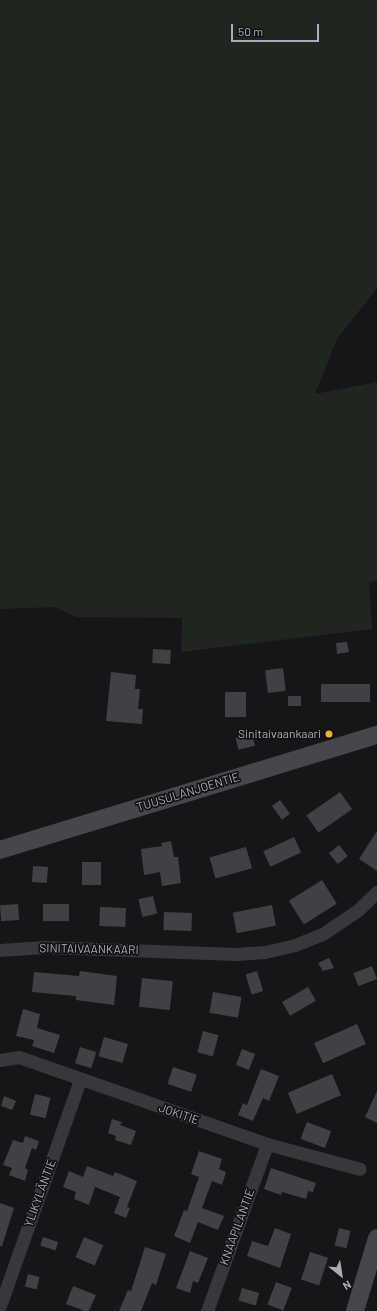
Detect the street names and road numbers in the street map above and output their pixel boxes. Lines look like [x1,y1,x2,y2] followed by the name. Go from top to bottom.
[135,770,241,814] street label: TUUSULANJOENTIE
[39,941,139,957] street label: SINITAIVAANKAARI
[157,1100,201,1128] street label: JOKITIE
[21,1157,59,1229] street label: YLIKYLÄNTIE
[217,1187,257,1267] street label: KNAAPILANTIE

